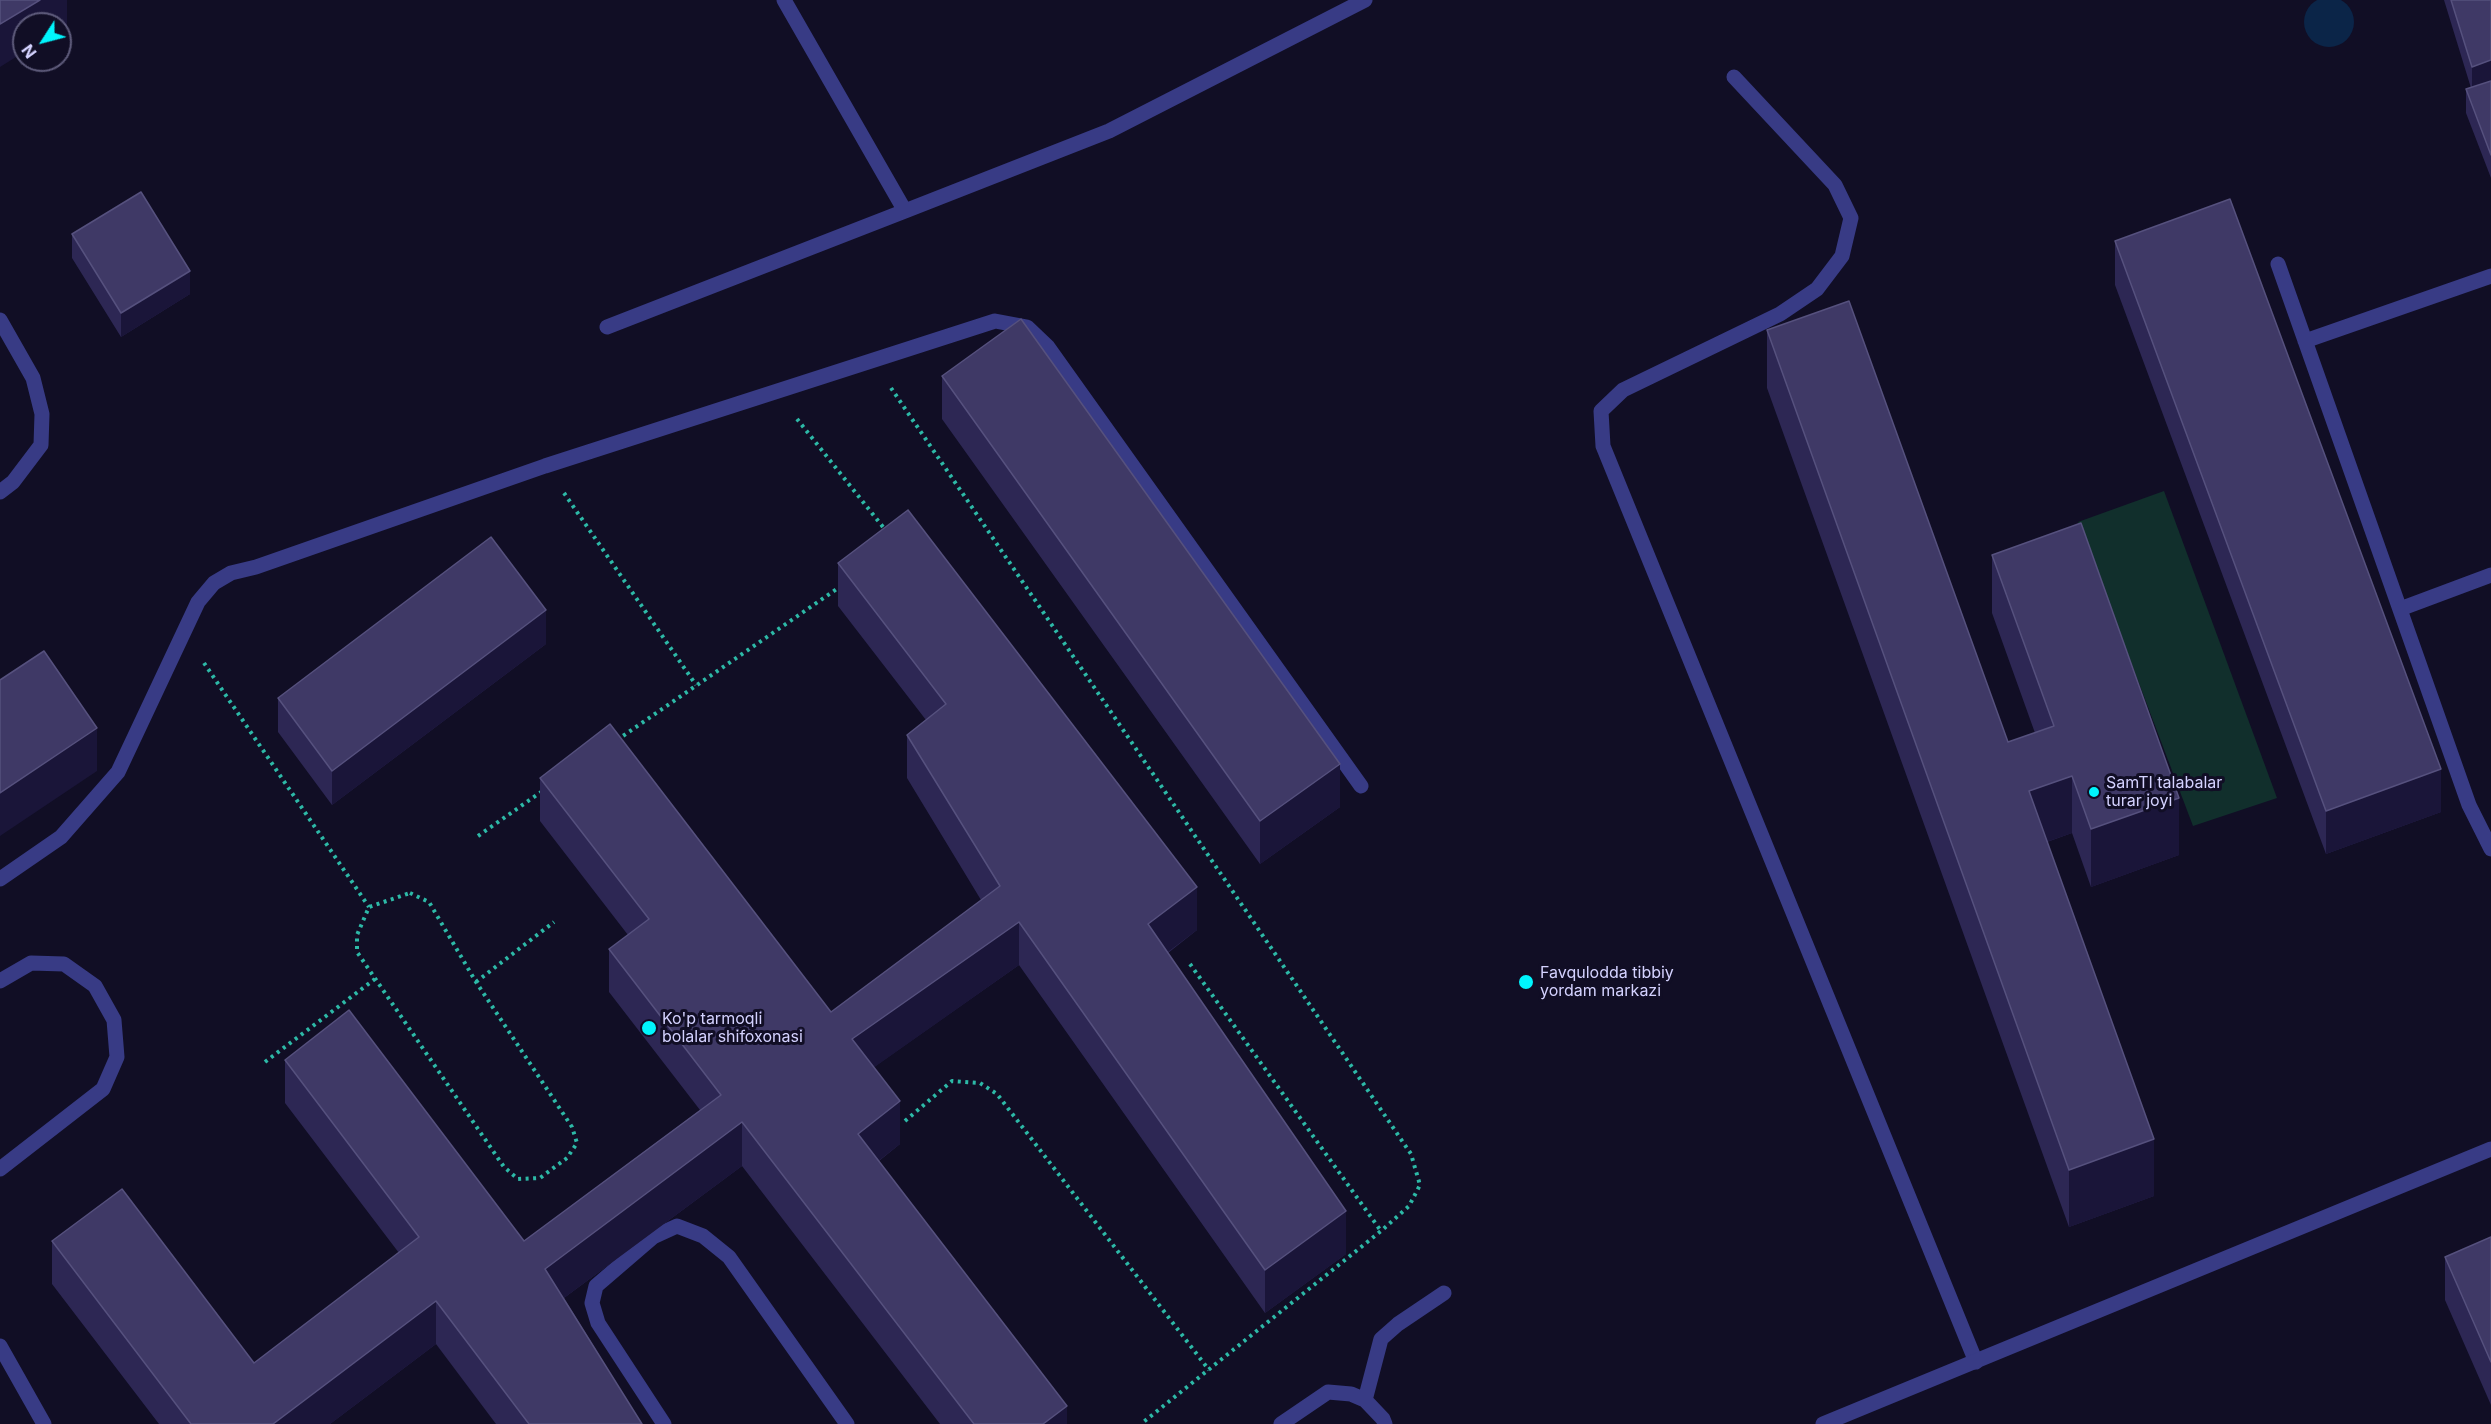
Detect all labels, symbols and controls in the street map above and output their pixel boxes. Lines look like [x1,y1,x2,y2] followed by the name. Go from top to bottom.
[12,12,72,72] north arrow
[17,41,41,62] text: N
[2106,773,2222,811] place label: SamTI talabalar turar joyi
[2087,785,2101,799] marker: SamTI talabalar turar joyi
[1540,963,1674,1001] place label: Favqulodda tibbiy yordam markazi
[1517,973,1535,991] marker: Favqulodda tibbiy yordam markazi
[662,1009,803,1047] place label: Ko'p tarmoqli bolalar shifoxonasi
[640,1019,658,1037] marker: Ko'p tarmoqli bolalar shifoxonasi

